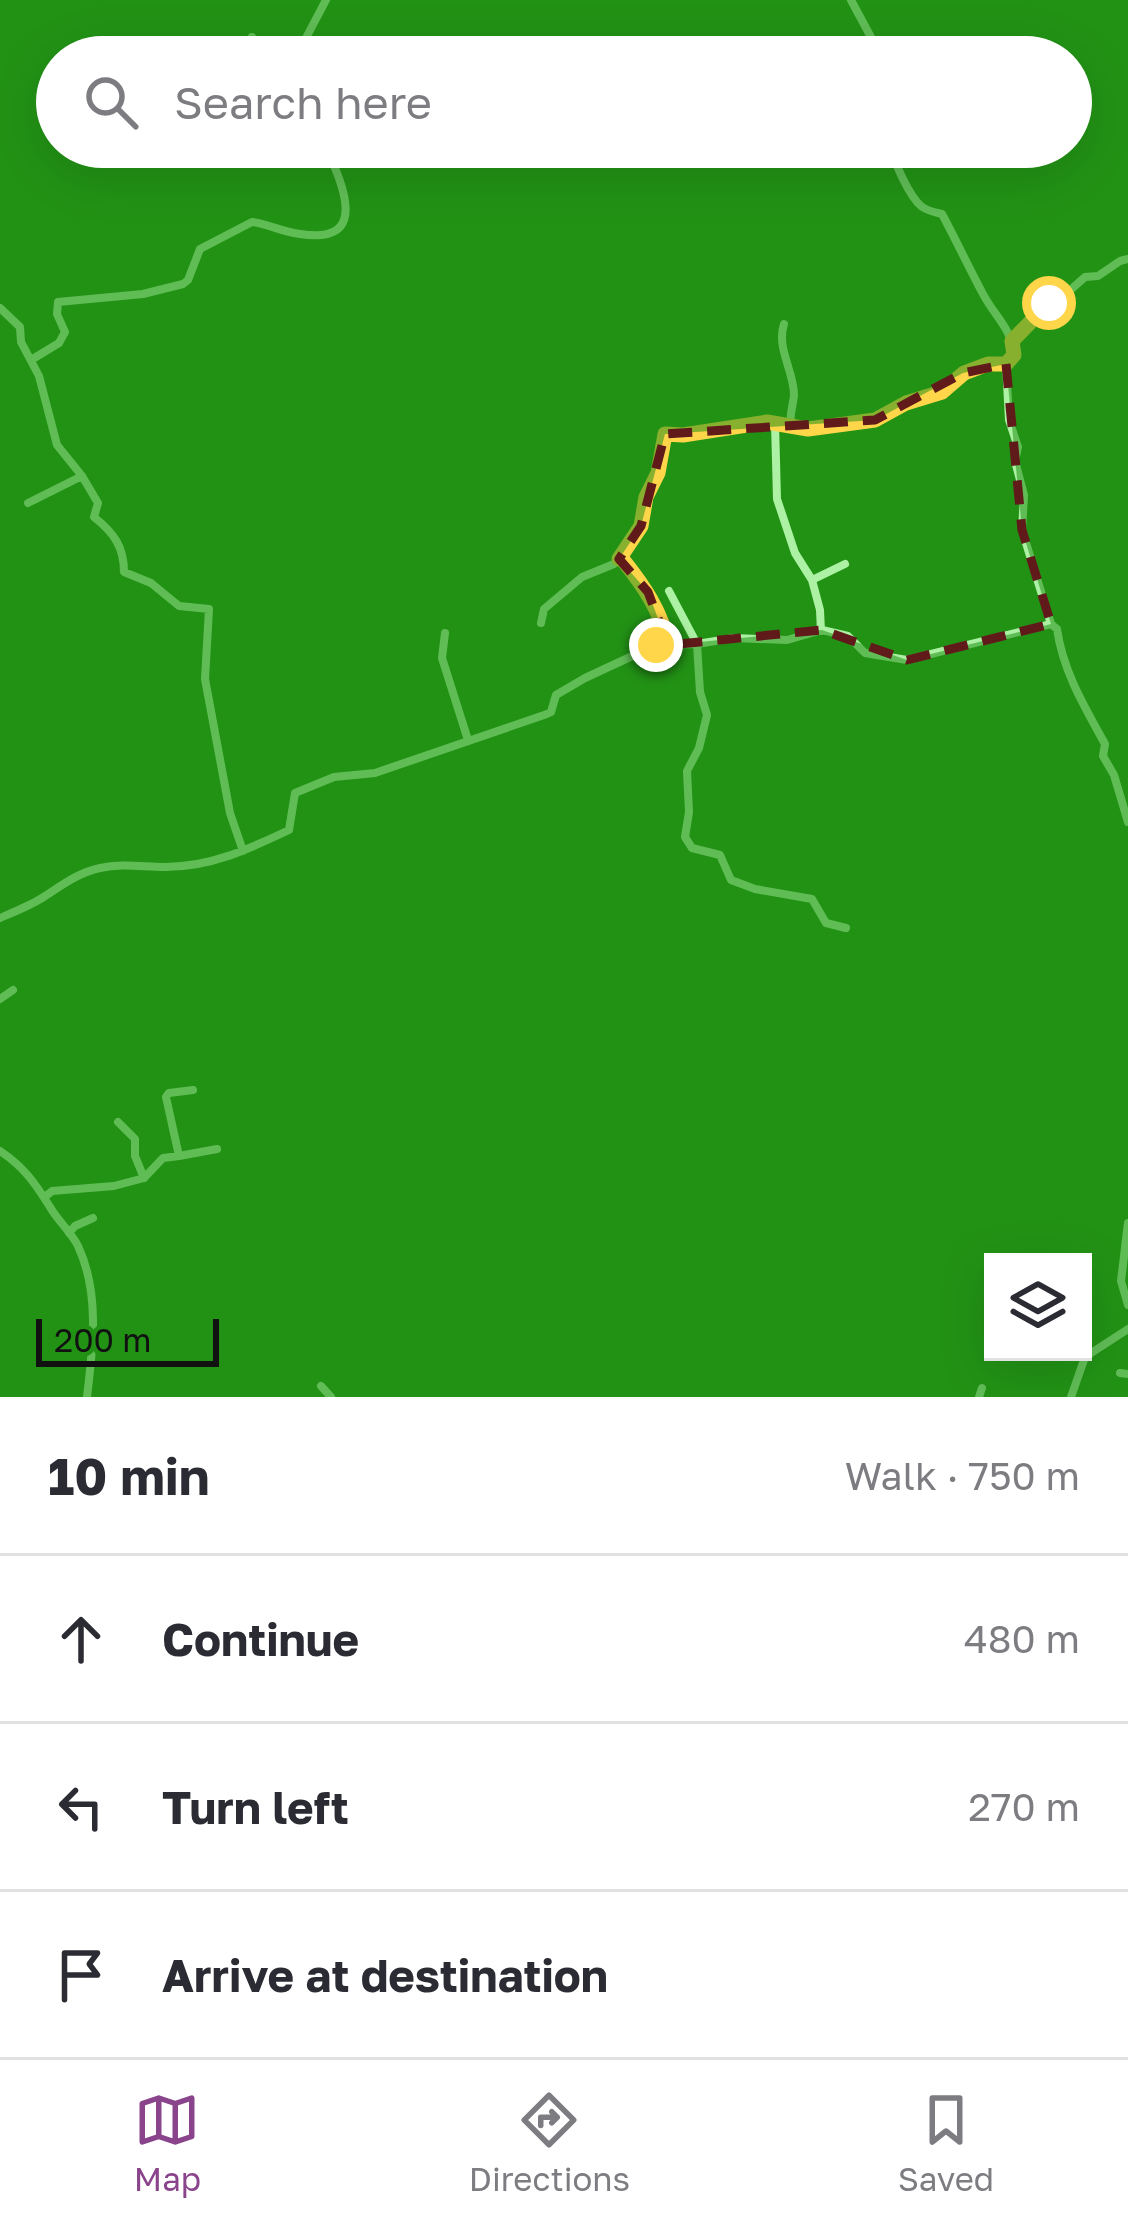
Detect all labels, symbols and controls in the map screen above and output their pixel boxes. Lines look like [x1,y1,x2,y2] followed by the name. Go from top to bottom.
[36,36,1092,168] search box
[78,69,144,135] icon: search
[174,75,432,129] text: Search here
[1022,276,1076,330] route start
[629,618,683,672] route end
[984,1253,1092,1361] map controls
[984,1253,1092,1361] button: layers
[36,1313,219,1366] scale bar
[54,1320,152,1359] text: 200 m
[48,1445,210,1506] text: 10 min
[845,1452,1080,1499] text: Walk · 750 m
[48,1606,114,1672] icon: ahead
[162,1612,359,1666] text: Continue
[964,1615,1080,1662] text: 480 m
[48,1774,114,1840] icon: left
[162,1780,349,1834] text: Turn left
[968,1783,1080,1830] text: 270 m
[48,1942,114,2008] icon: arrive
[162,1948,608,2002] text: Arrive at destination
[134,2087,201,2198] tab: Map
[469,2087,630,2198] tab: Directions
[898,2087,994,2198] tab: Saved

